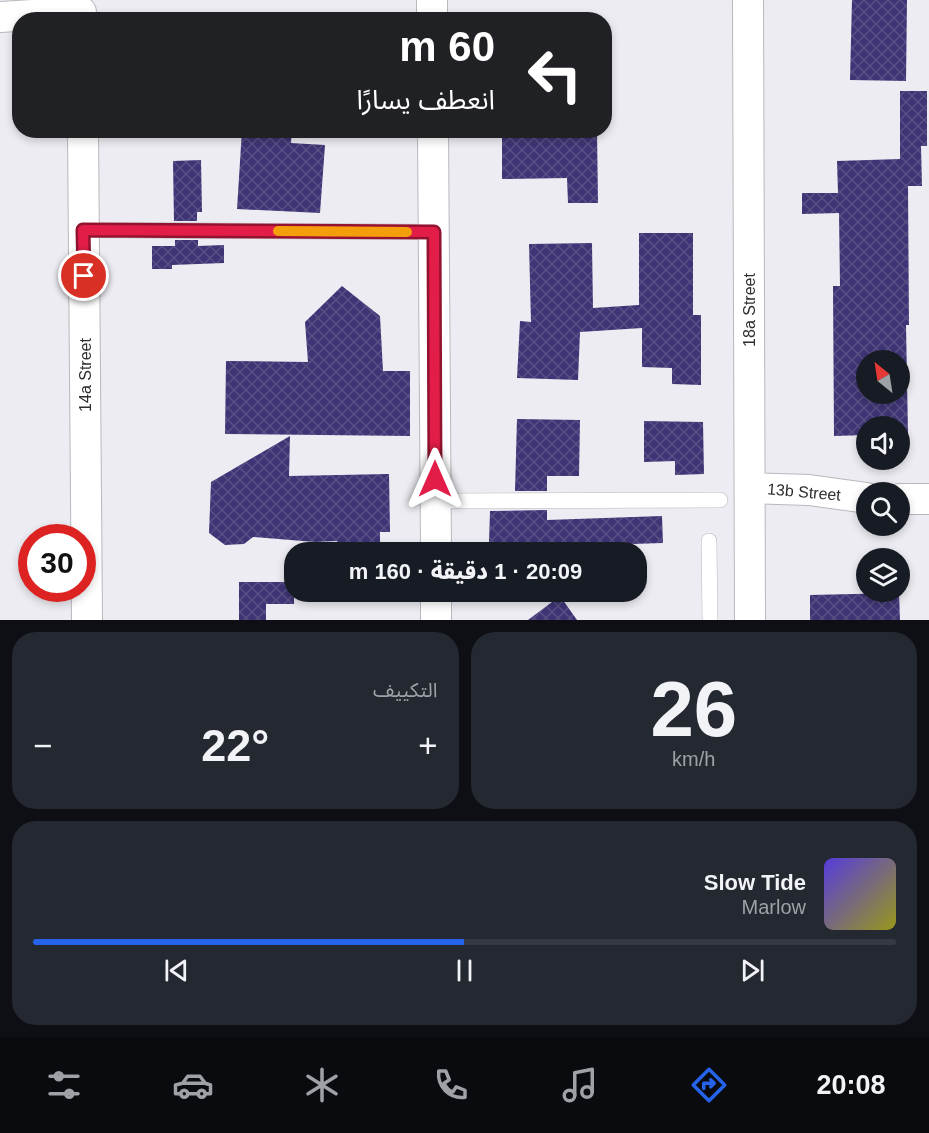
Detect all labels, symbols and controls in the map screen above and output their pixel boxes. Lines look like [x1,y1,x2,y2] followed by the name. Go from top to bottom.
[399,23,495,70] text: 60 m
[516,36,594,114] icon: left
[356,85,495,115] text: انعطف يسارًا
[58,250,109,301] pin
[67,259,100,292] icon: arrive
[741,273,758,347] street label: 18a Street
[77,338,94,412] street label: 14a Street
[856,350,910,404] north arrow
[856,350,910,602] map controls
[856,416,910,470] button: sound
[403,447,467,511] position arrow
[766,480,842,504] street label: 13b Street
[856,482,910,536] button: search
[18,524,96,602] speed limit sign: 30
[856,548,910,602] button: layers
[349,559,582,584] text: 20:09 · 1 دقيقة · 160 m
[650,665,737,753] text: 26
[373,679,438,701] text: التكييف
[201,720,269,771] text: 22°
[33,727,52,764] text: −
[418,727,438,764] text: +
[672,748,715,770] text: km/h
[704,870,806,895] text: Slow Tide
[742,896,806,918] text: Marlow
[160,954,193,987] icon: previous
[448,954,481,987] icon: pause
[736,954,769,987] icon: next
[43,1064,85,1106] icon: filters
[172,1064,214,1106] icon: car
[301,1064,343,1106] icon: climate
[430,1064,472,1106] icon: phone
[559,1064,601,1106] icon: music
[688,1064,730,1106] icon: directions
[817,1070,886,1100] text: 20:08

